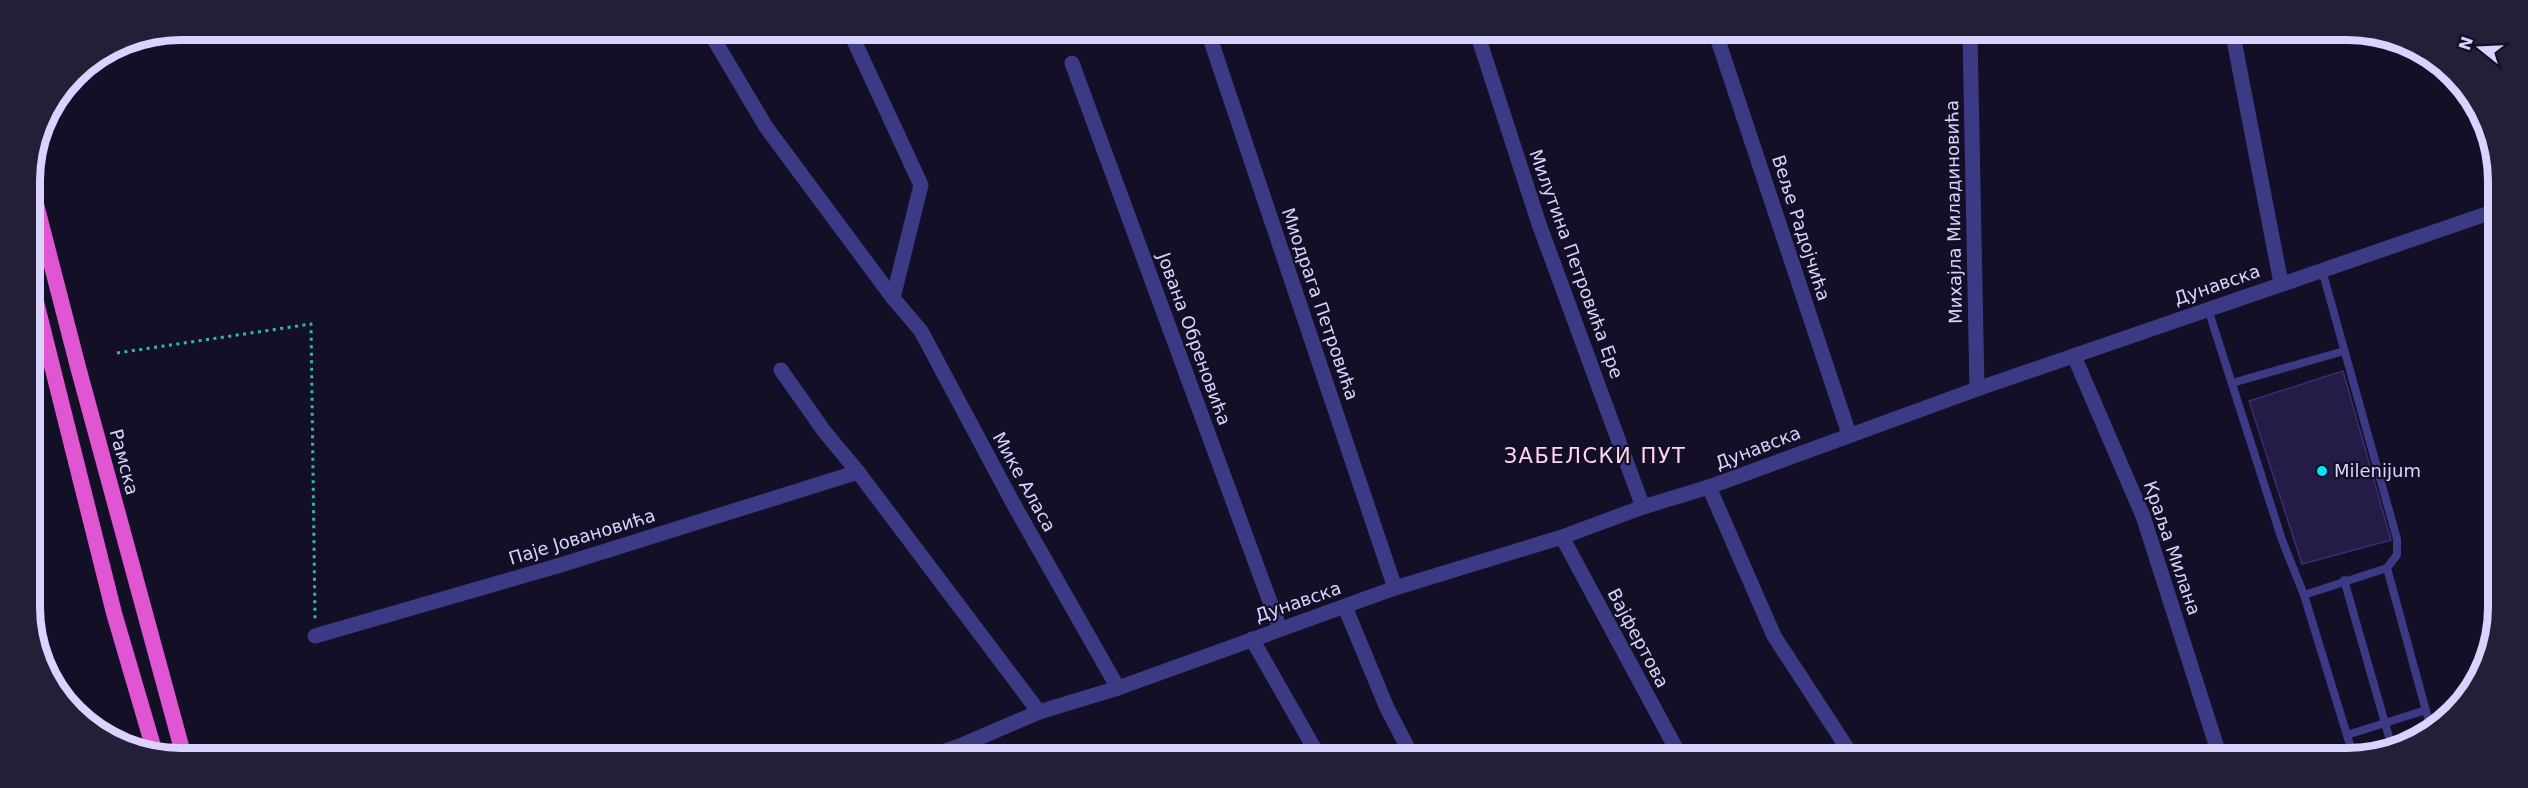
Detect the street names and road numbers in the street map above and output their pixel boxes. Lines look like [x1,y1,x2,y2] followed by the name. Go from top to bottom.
[1941,100,1966,324] street label: Михајла Миладиновића
[1525,146,1628,381] street label: Милутина Петровића Ере
[1768,152,1835,303] street label: Веље Радојчића
[1278,205,1363,403] street label: Миодрага Петровића
[1153,249,1235,428] street label: Јована Обреновића
[2171,260,2263,309] street label: Дунавска
[1712,422,1804,473] street label: Дунавска
[106,427,143,497] street label: Рамска
[988,428,1060,535] street label: Мике Аласа
[2140,478,2205,618] street label: Краља Милана
[506,504,658,569] street label: Паје Јовановића
[1252,577,1344,626] street label: Дунавска
[1603,585,1673,691] street label: Вајфертова

